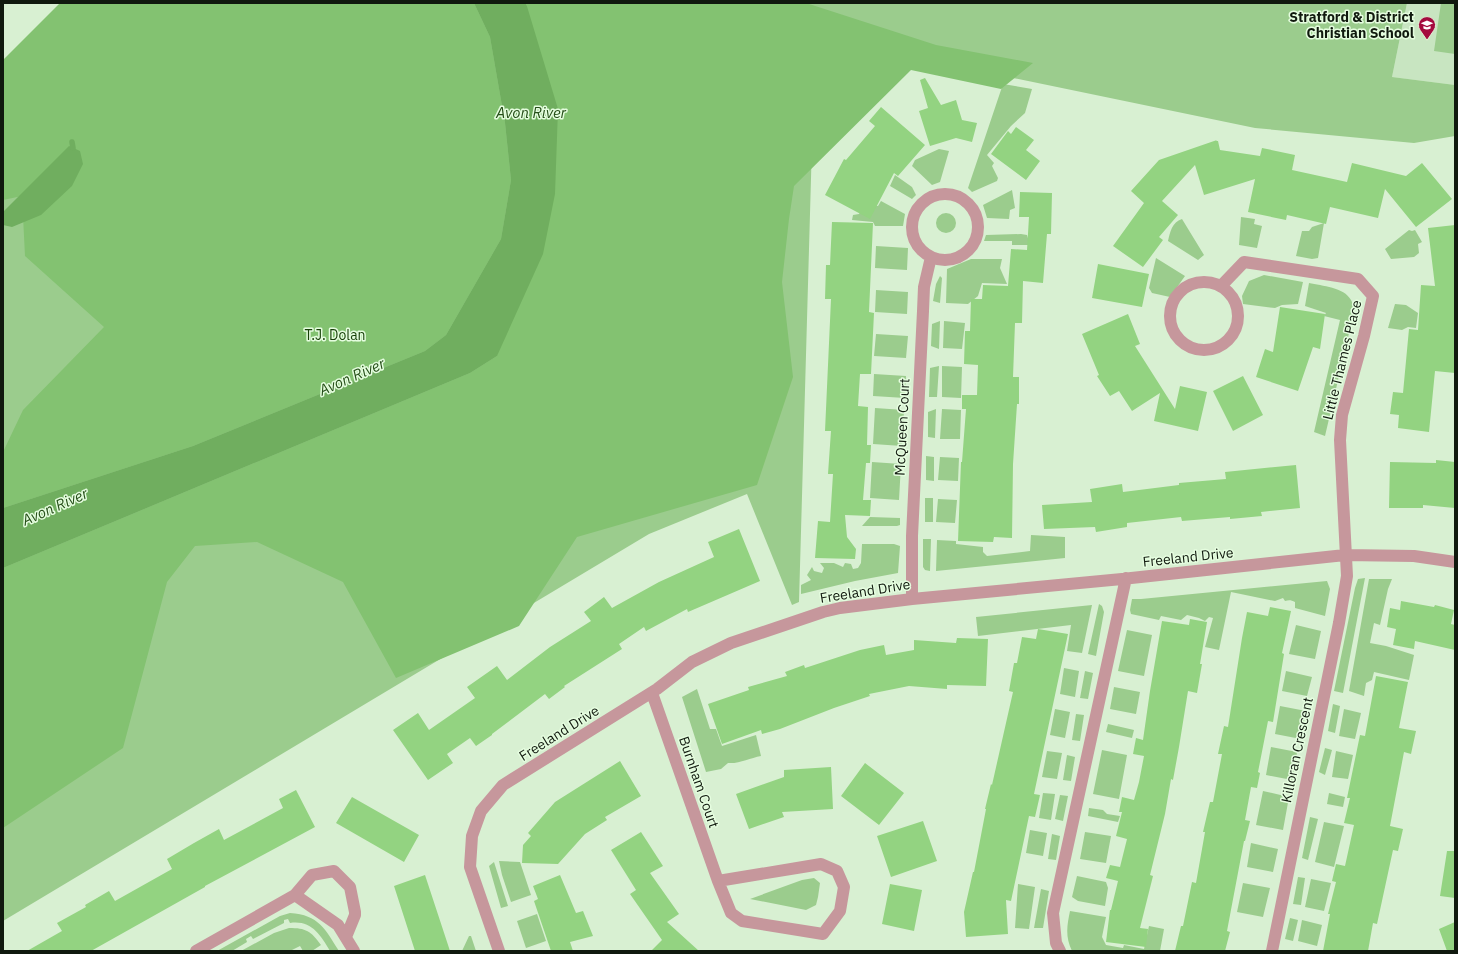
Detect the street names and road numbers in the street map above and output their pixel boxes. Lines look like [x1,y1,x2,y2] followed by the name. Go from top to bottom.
[1318,298,1366,422] street label: Little Thames Place
[890,378,914,476] street label: McQueen Court
[1142,543,1235,571] street label: Freeland Drive
[819,575,912,607] street label: Freeland Drive
[1277,696,1317,804] street label: Killoran Crescent
[516,701,603,765] street label: Freeland Drive
[675,734,723,830] street label: Burnham Court

